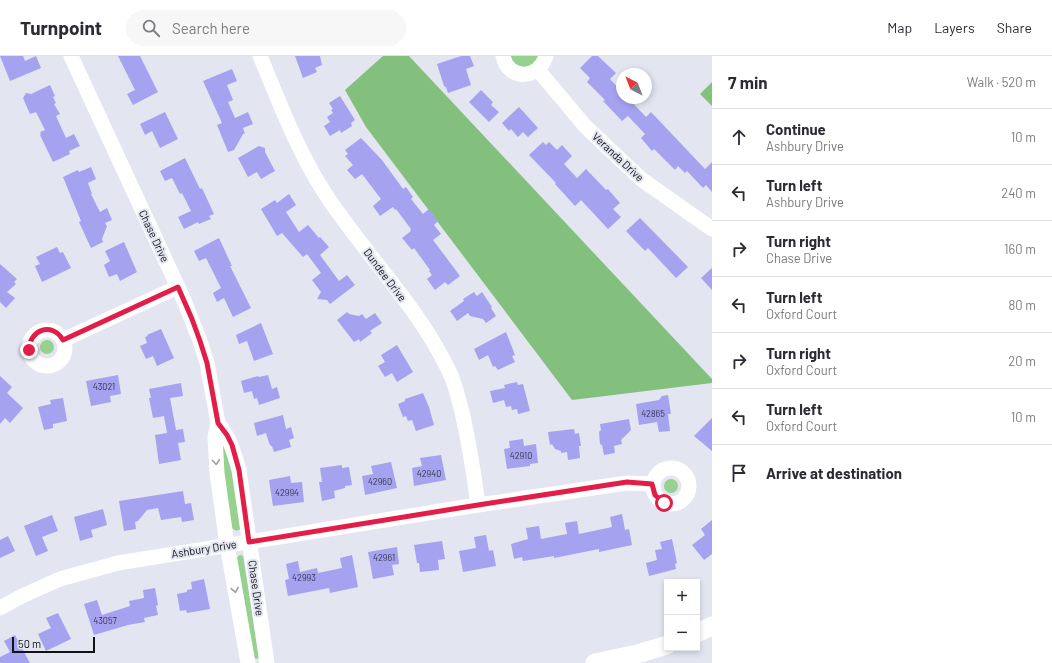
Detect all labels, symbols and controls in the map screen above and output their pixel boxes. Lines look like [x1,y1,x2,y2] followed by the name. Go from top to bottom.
[126,10,406,46] search box
[20,16,102,39] text: Turnpoint
[140,17,162,39] icon: search
[172,19,250,37] text: Search here
[887,19,912,36] text: Map
[934,19,975,36] text: Layers
[997,19,1032,36] text: Share
[616,68,652,104] north arrow
[728,72,768,92] text: 7 min
[967,74,1036,90] text: Walk · 520 m
[766,120,826,138] text: Continue
[728,126,750,148] icon: ahead
[1011,129,1036,145] text: 10 m
[590,130,647,184] street label: Veranda Drive
[766,138,844,154] text: Ashbury Drive
[766,176,822,194] text: Turn left
[728,182,750,204] icon: left
[1001,185,1036,201] text: 240 m
[766,194,844,210] text: Ashbury Drive
[137,208,172,264] street label: Chase Drive
[766,232,831,250] text: Turn right
[728,238,750,260] icon: right
[1004,241,1036,257] text: 160 m
[361,246,410,304] street label: Dundee Drive
[766,250,832,266] text: Chase Drive
[766,288,822,306] text: Turn left
[728,294,750,316] icon: left
[1009,297,1036,313] text: 80 m
[766,306,837,322] text: Oxford Court
[20,341,38,359] route end
[766,344,831,362] text: Turn right
[728,350,750,372] icon: right
[1008,353,1036,369] text: 20 m
[766,362,837,378] text: Oxford Court
[93,381,115,392] house number: 43021
[766,400,822,418] text: Turn left
[728,406,750,428] icon: left
[641,408,665,419] house number: 42865
[1011,409,1036,425] text: 10 m
[766,418,837,434] text: Oxford Court
[510,450,532,461] house number: 42910
[212,459,220,465] one-way arrow
[728,462,750,484] icon: arrive
[766,464,902,482] text: Arrive at destination
[417,468,441,479] house number: 42940
[368,476,392,487] house number: 42960
[275,487,299,498] house number: 42994
[655,494,673,512] route start
[170,537,238,560] street label: Ashbury Drive
[373,552,395,563] house number: 42961
[246,559,267,617] street label: Chase Drive
[292,572,316,583] house number: 42993
[664,579,700,651] map controls
[664,579,700,615] button: +
[230,587,239,593] one-way arrow
[93,615,118,626] house number: 43057
[664,615,700,651] button: −
[12,635,95,654] scale bar
[18,637,41,650] text: 50 m

